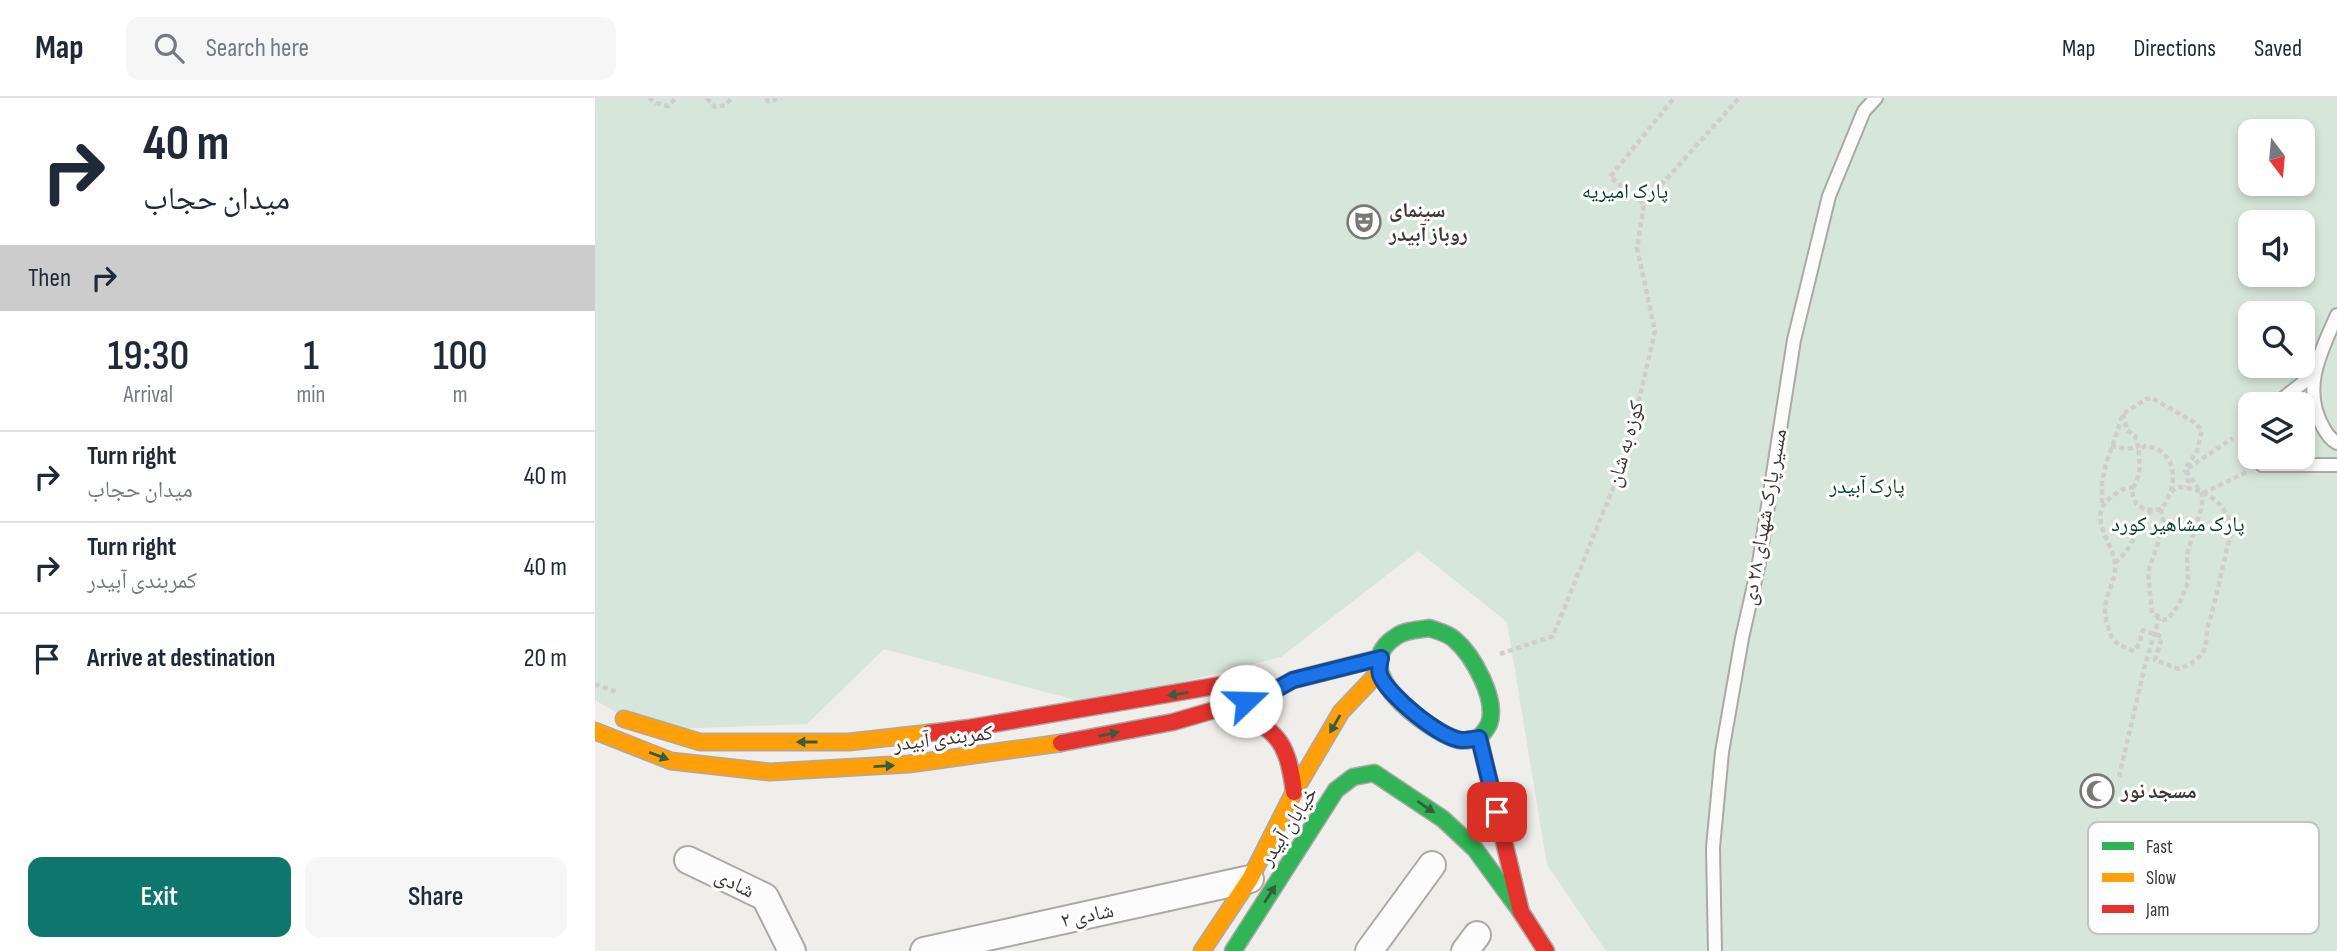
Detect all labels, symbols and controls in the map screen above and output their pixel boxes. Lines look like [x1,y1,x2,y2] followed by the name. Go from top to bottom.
[126,17,616,80] search box
[35,28,84,68] text: Map
[150,29,188,67] icon: search
[206,33,309,64] text: Search here
[2062,34,2095,63] text: Map
[2133,34,2216,63] text: Directions
[2254,34,2302,63] text: Saved
[143,115,229,174] text: 40 m
[2238,119,2315,196] north arrow
[2238,119,2315,469] map controls
[28,126,119,217] icon: right
[1582,179,1668,204] park label: پارک امیریه
[143,180,290,219] text: میدان حجاب
[1388,198,1468,247] place label: سینمای روباز آبیدر
[1345,203,1383,241] theatre icon: سینمای روباز آبیدر
[2238,210,2315,287] button: sound
[85,259,123,297] icon: right
[28,263,71,294] text: Then
[2238,301,2315,378] button: search
[107,331,189,382] text: 19:30
[303,331,319,382] text: 1
[433,331,488,382] text: 100
[124,381,173,409] text: Arrival
[297,381,325,409] text: min
[453,381,468,409] text: m
[2238,392,2315,469] button: layers
[1601,398,1650,490] street label: کوزه به شان
[1737,427,1792,607] street label: مسیر پارک شهدای ۲۸ دی
[87,441,176,472] text: Turn right
[28,458,66,496] icon: right
[524,461,567,492] text: 40 m
[1828,474,1905,499] park label: پارک آبیدر
[87,476,193,504] text: میدان حجاب
[2111,512,2245,537] park label: پارک مشاهیر کورد
[87,532,176,563] text: Turn right
[28,549,66,587] icon: right
[524,552,567,583] text: 40 m
[87,567,197,595] text: کمربندی آبیدر
[28,640,66,678] icon: arrive
[87,643,275,674] text: Arrive at destination
[524,643,567,674] text: 20 m
[1209,664,1283,738] position arrow
[1167,689,1189,700] one-way arrow
[1328,714,1341,733] one-way arrow
[891,720,995,757] street label: کمربندی آبیدر
[1098,728,1120,739] one-way arrow
[796,736,818,748] one-way arrow
[648,750,669,761] one-way arrow
[874,760,896,771] one-way arrow
[2078,772,2116,810] mosque icon: مسجد نور
[2120,779,2197,804] place label: مسجد نور
[1253,782,1323,871] street label: خیابان آبیدر
[1467,782,1527,842] pin
[1478,793,1516,831] icon: arrive
[1417,800,1435,814] one-way arrow
[2088,822,2319,934] legend
[2146,836,2173,859] text: Fast
[28,857,291,937] button: Exit
[305,857,567,937] button: Share
[711,863,759,904] street label: شادی
[2146,867,2176,890] text: Slow
[1263,884,1276,903] one-way arrow
[1058,898,1116,933] street label: شادی ۲
[2145,899,2169,922] text: Jam

